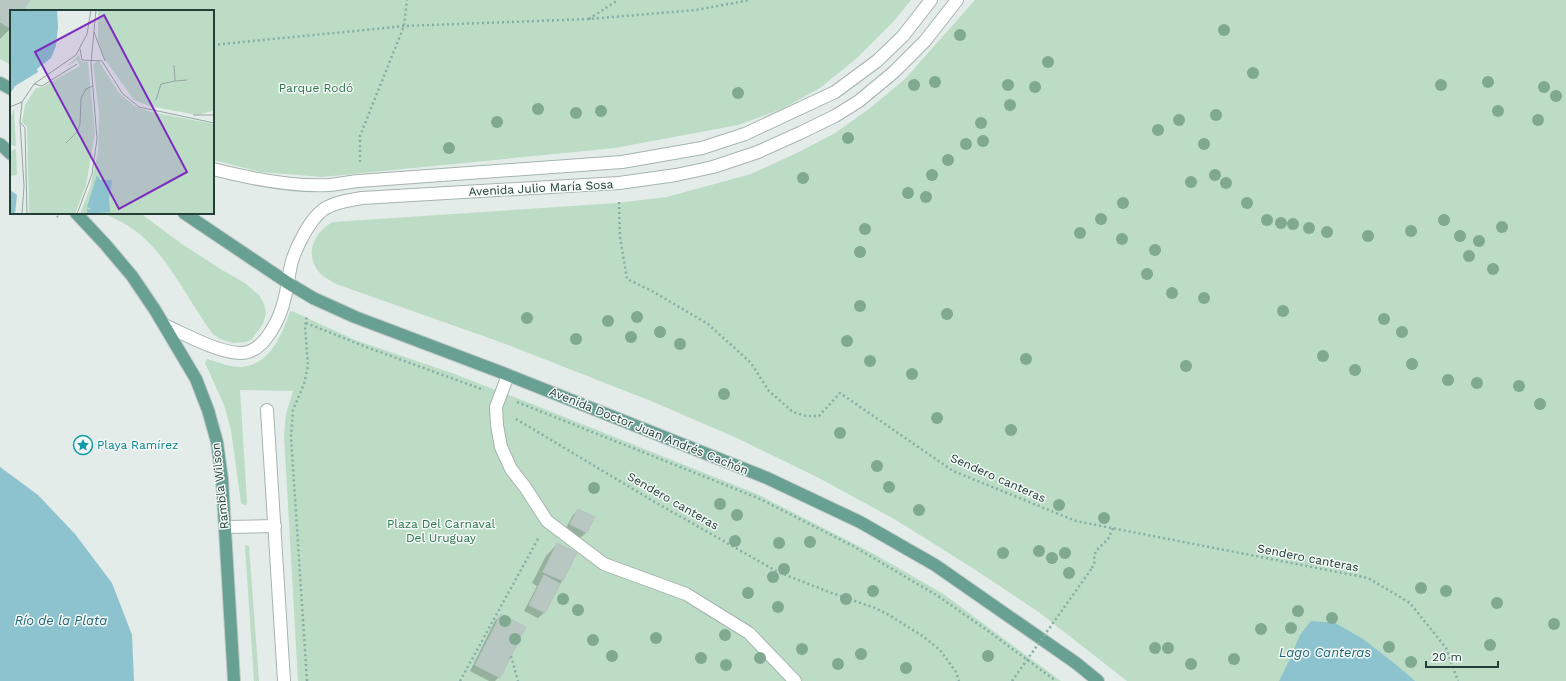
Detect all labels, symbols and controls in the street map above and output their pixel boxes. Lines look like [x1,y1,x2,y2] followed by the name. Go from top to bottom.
[10,10,214,214] inset map
[279,81,353,95] park label: Parque Rodó
[468,177,614,199] street label: Avenida Julio María Sosa
[547,385,751,477] street label: Avenida Doctor Juan Andrés Cachón
[72,434,94,456] place icon: Playa Ramírez
[97,438,179,452] place label: Playa Ramírez
[208,442,232,530] street label: Rambla Wilson
[948,451,1048,505] street label: Sendero canteras
[625,469,721,533] street label: Sendero canteras
[387,517,495,545] park label: Plaza Del Carnaval Del Uruguay
[1256,541,1360,575] street label: Sendero canteras
[15,613,107,628] water label: Río de la Plata
[1426,643,1498,669] scale bar
[1279,645,1371,660] water label: Lago Canteras
[1432,650,1462,664] text: 20 m

